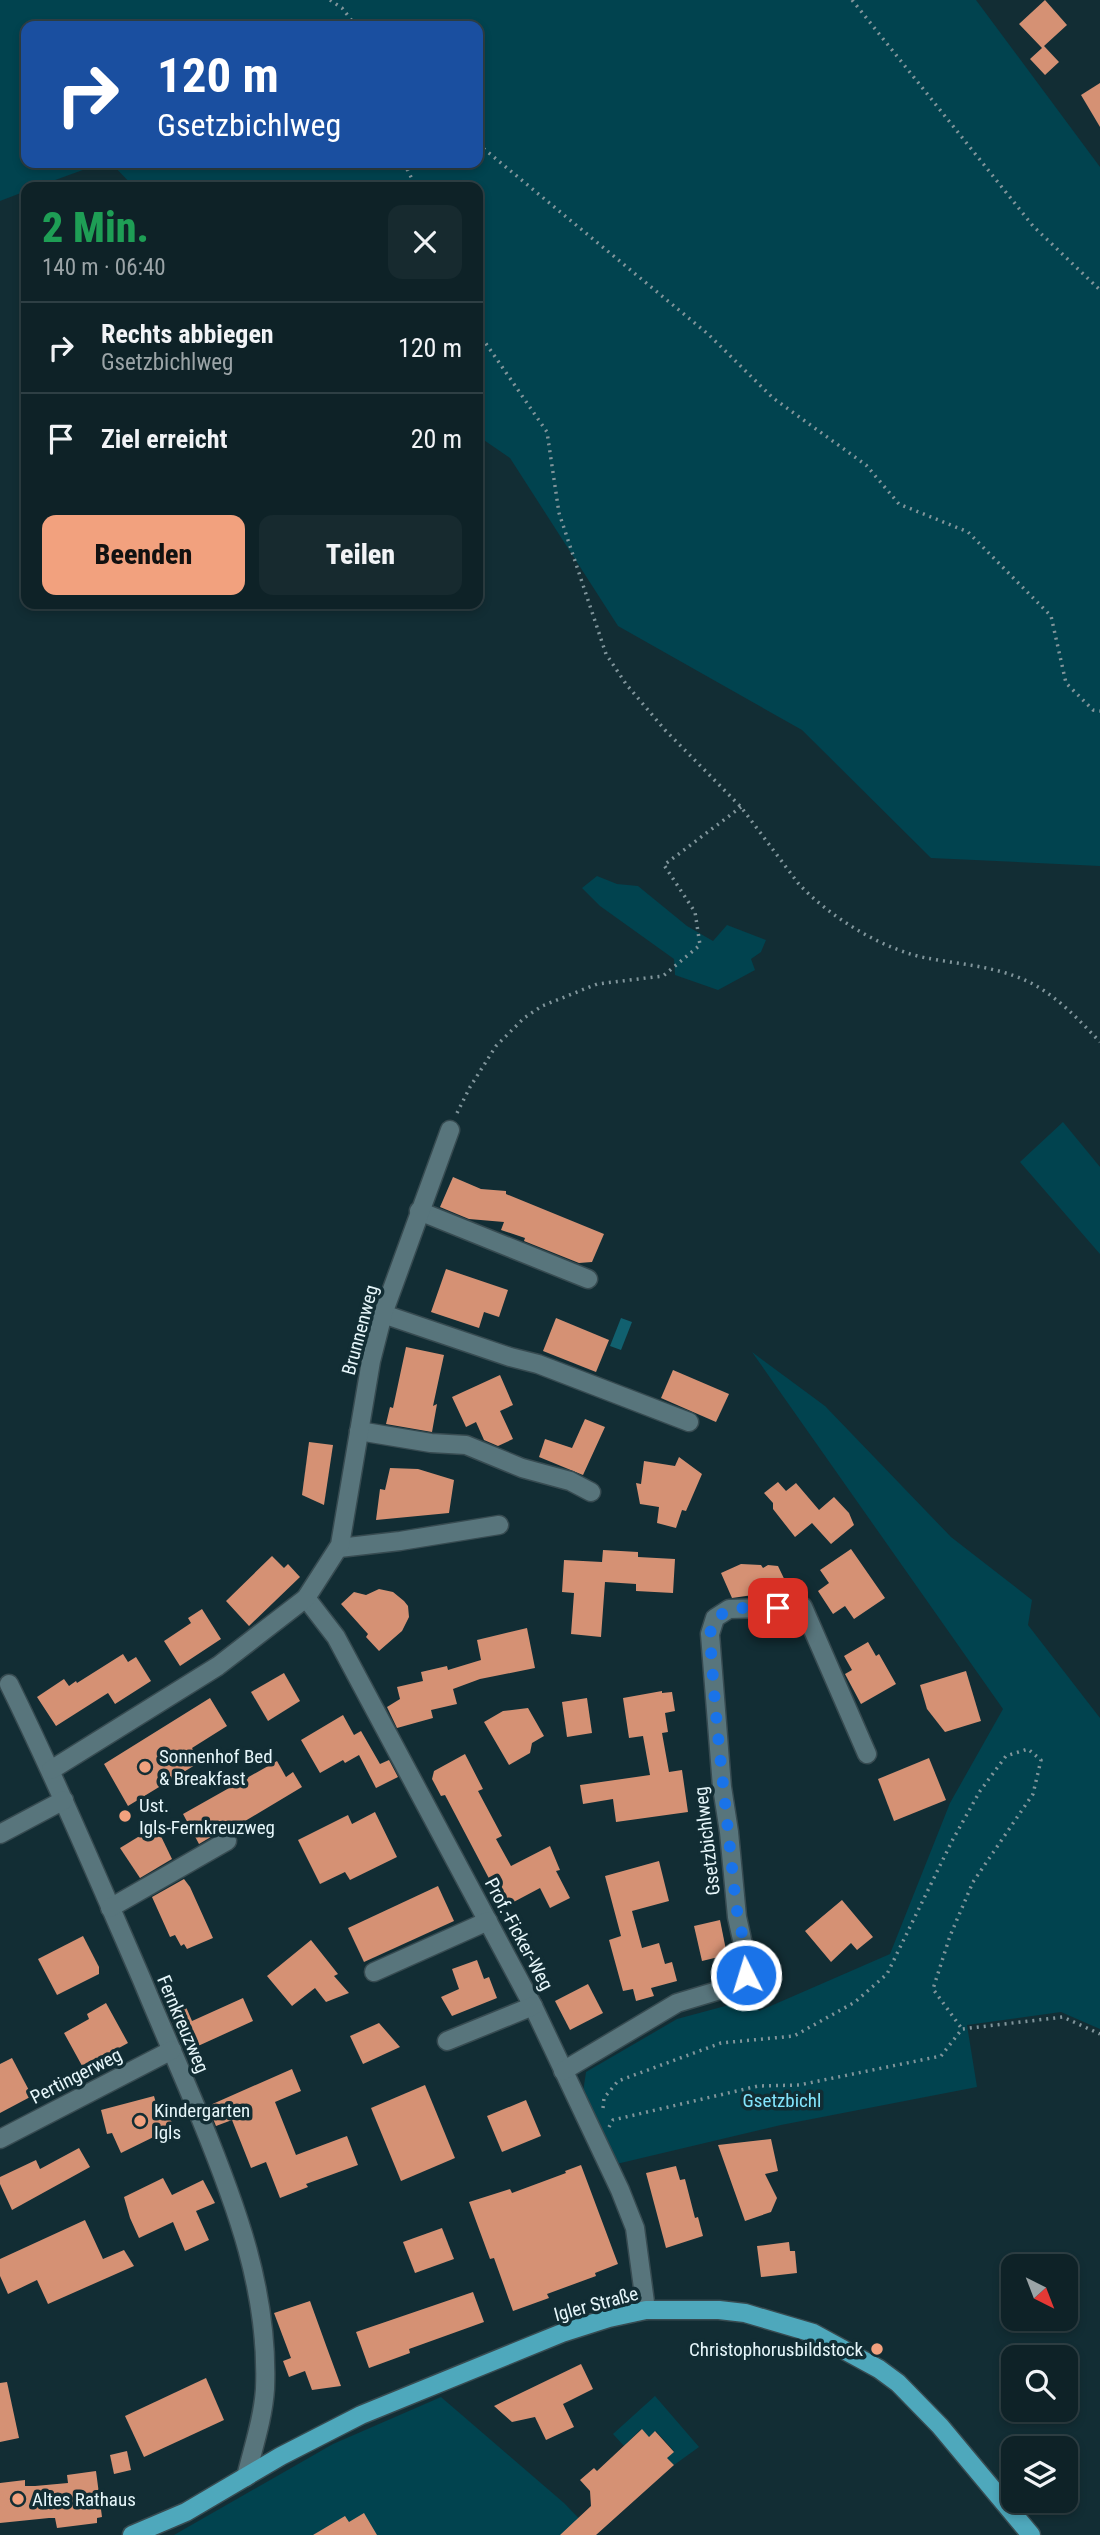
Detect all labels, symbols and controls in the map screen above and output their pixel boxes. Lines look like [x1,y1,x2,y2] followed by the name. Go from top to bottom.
[157,47,279,104] text: 120 m
[42,49,133,140] icon: right
[157,106,341,144] text: Gsetzbichlweg
[42,203,149,252] text: 2 Min.
[388,205,462,279] button: close
[42,254,166,281] text: 140 m · 06:40
[101,319,274,349] text: Rechts abbiegen
[42,329,80,367] icon: right
[398,333,462,363] text: 120 m
[101,349,233,376] text: Gsetzbichlweg
[42,420,80,458] icon: arrive
[101,424,227,454] text: Ziel erreicht
[411,424,462,454] text: 20 m
[42,515,245,595] button: Beenden
[259,515,462,595] button: Teilen
[337,1282,383,1378] street label: Brunnenweg
[748,1578,808,1638] pin
[759,1589,797,1627] icon: arrive
[159,1745,273,1790] place label: Sonnenhof Bed & Breakfast
[137,1759,153,1775] marker: Sonnenhof Bed & Breakfast
[689,1785,725,1897] street label: Gsetzbichlweg
[139,1794,275,1839] place label: Ust. Igls-Fernkreuzweg
[117,1808,133,1824] marker: Ust. Igls-Fernkreuzweg
[480,1874,558,1994] street label: Prof.-Ficker-Weg
[709,1938,783,2012] position arrow
[152,1972,214,2076] street label: Fernkreuzweg
[26,2043,126,2109] street label: Pertingerweg
[743,2089,821,2112] park label: Gsetzbichl
[154,2099,250,2144] place label: Kindergarten Igls
[132,2113,148,2129] marker: Kindergarten Igls
[1001,2254,1078,2331] north arrow
[1001,2254,1078,2513] map controls
[551,2282,641,2326] street label: Igler Straße
[689,2338,863,2361] place label: Christophorusbildstock
[869,2341,885,2357] marker: Christophorusbildstock
[1001,2345,1078,2422] button: search
[1001,2436,1078,2513] button: layers
[32,2488,136,2511] place label: Altes Rathaus
[10,2491,26,2507] marker: Altes Rathaus

